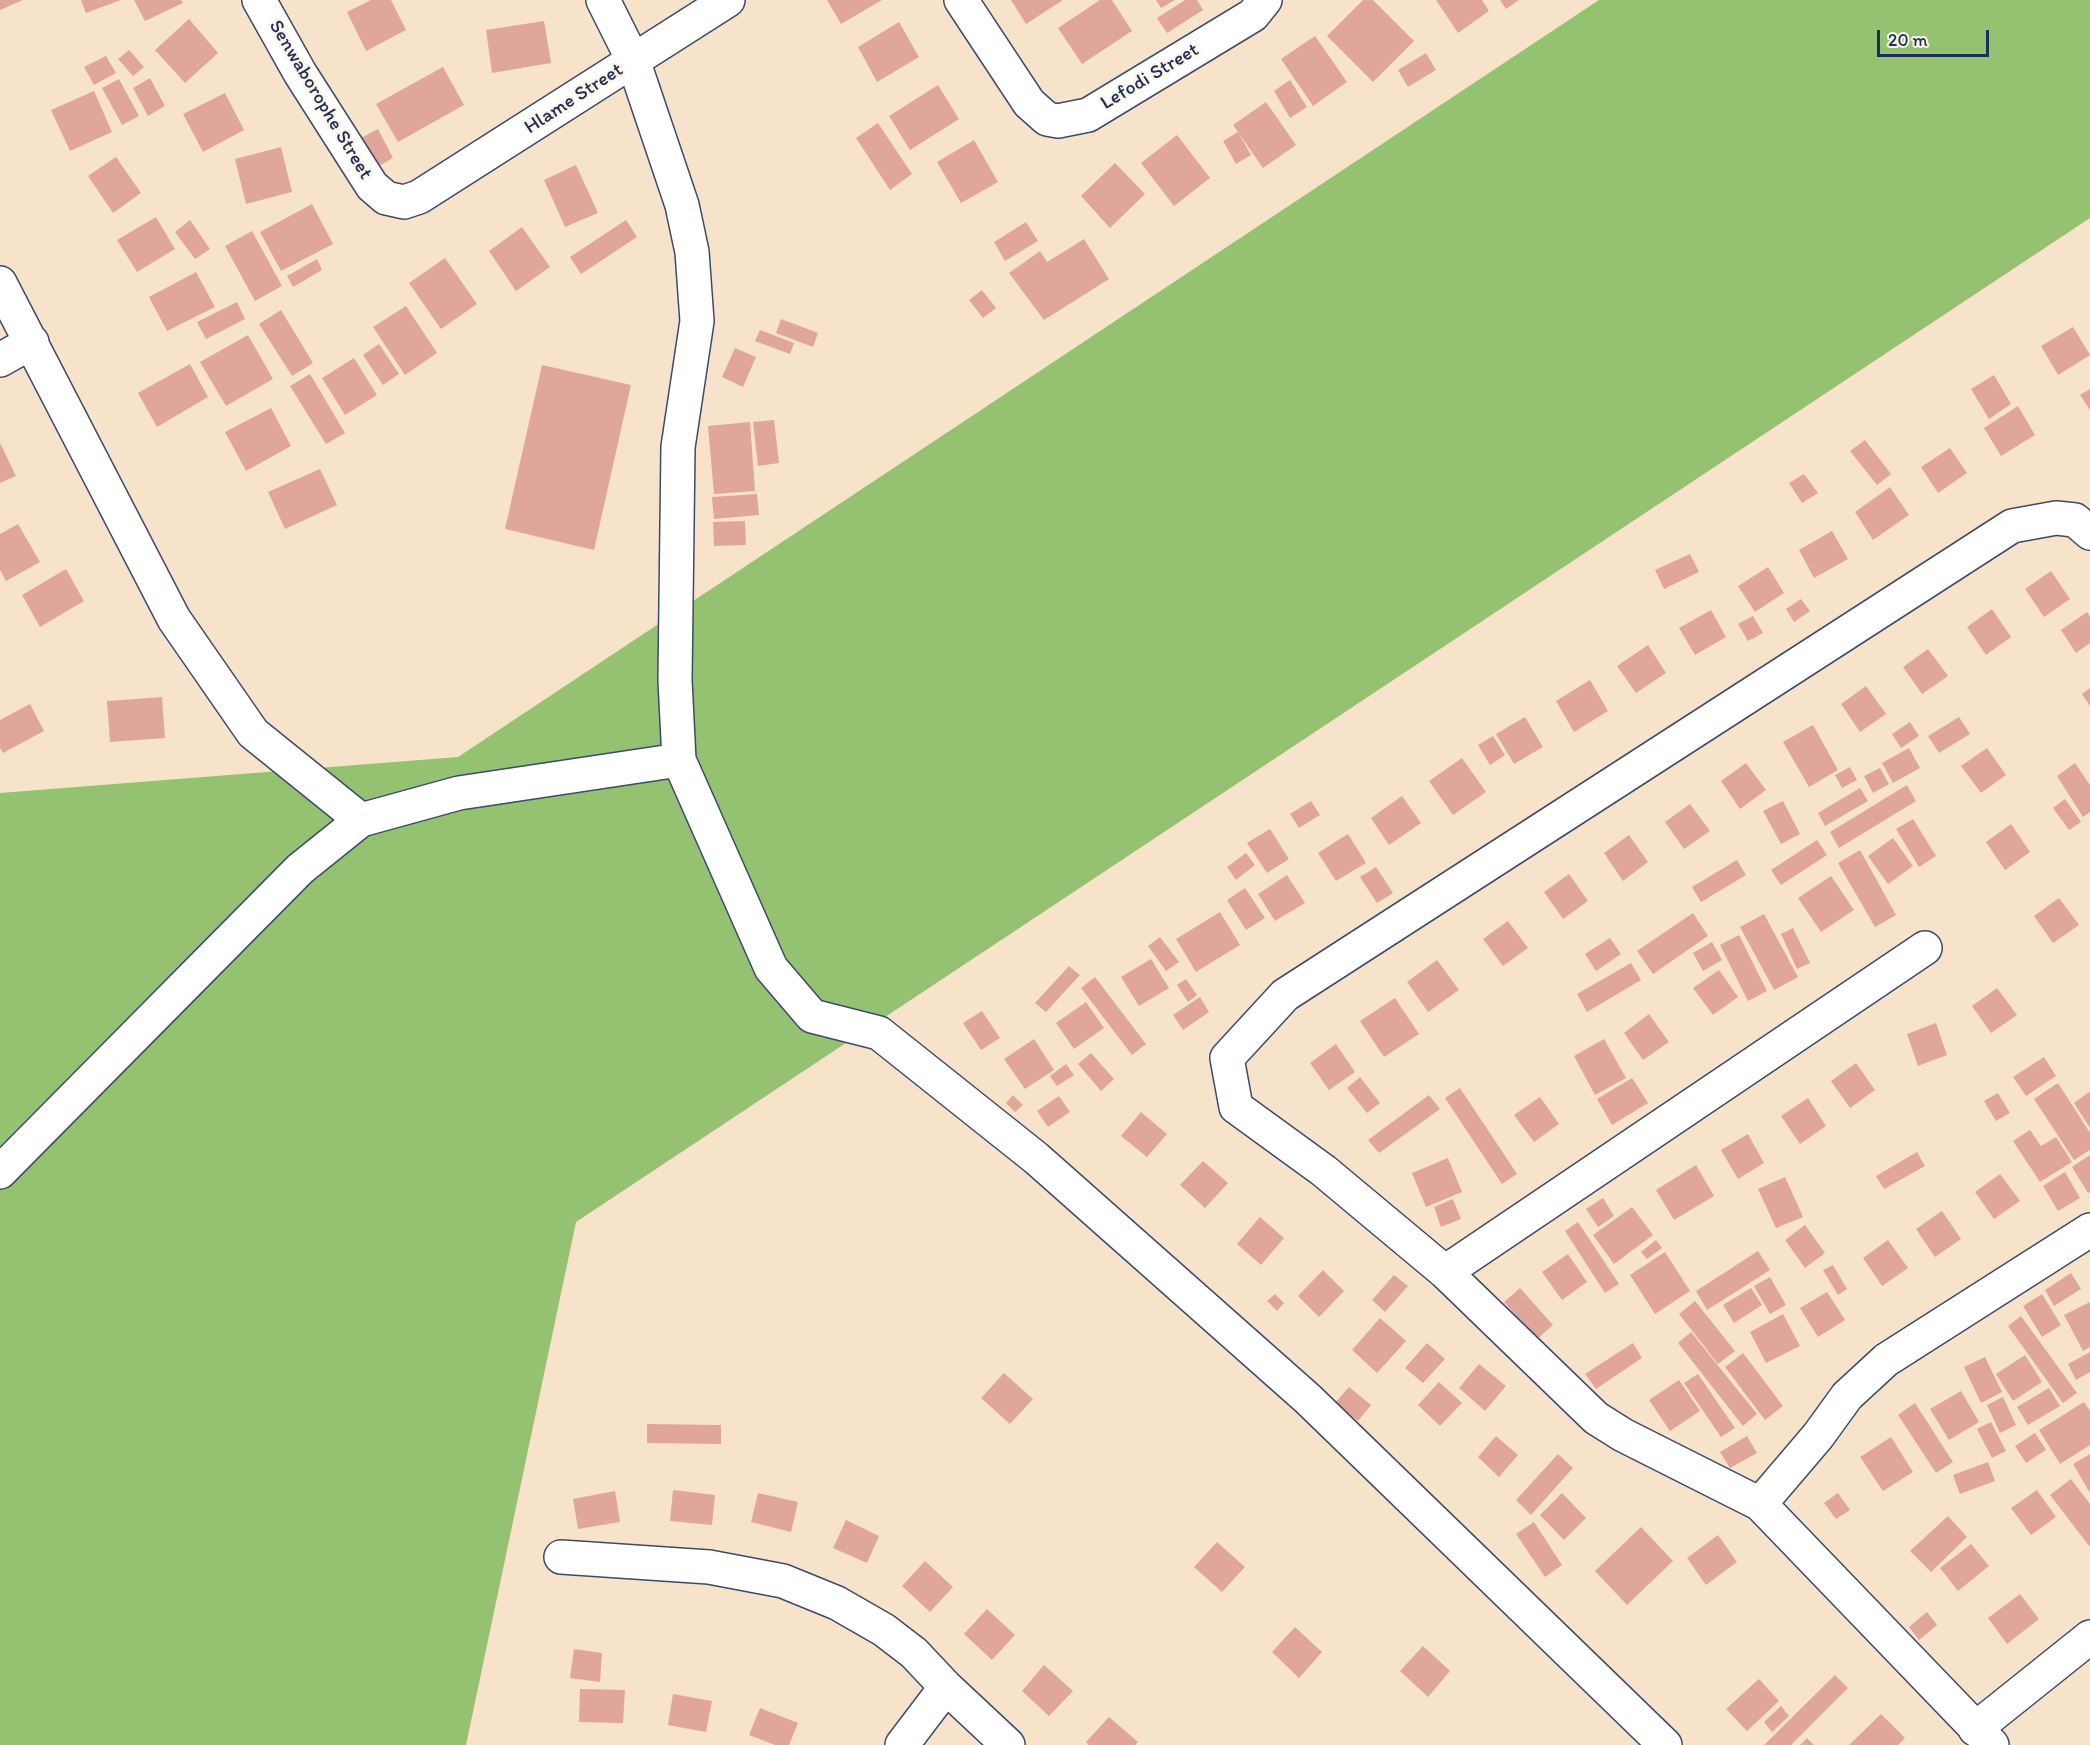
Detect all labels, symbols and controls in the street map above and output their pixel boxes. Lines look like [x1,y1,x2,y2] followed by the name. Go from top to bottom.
[263,16,377,184] street label: Senwaborophe Street
[1880,18,1992,56] scale bar
[1888,29,1928,51] text: 20 m
[1096,38,1204,116] street label: Lefodi Street
[520,58,628,140] street label: Hlame Street

